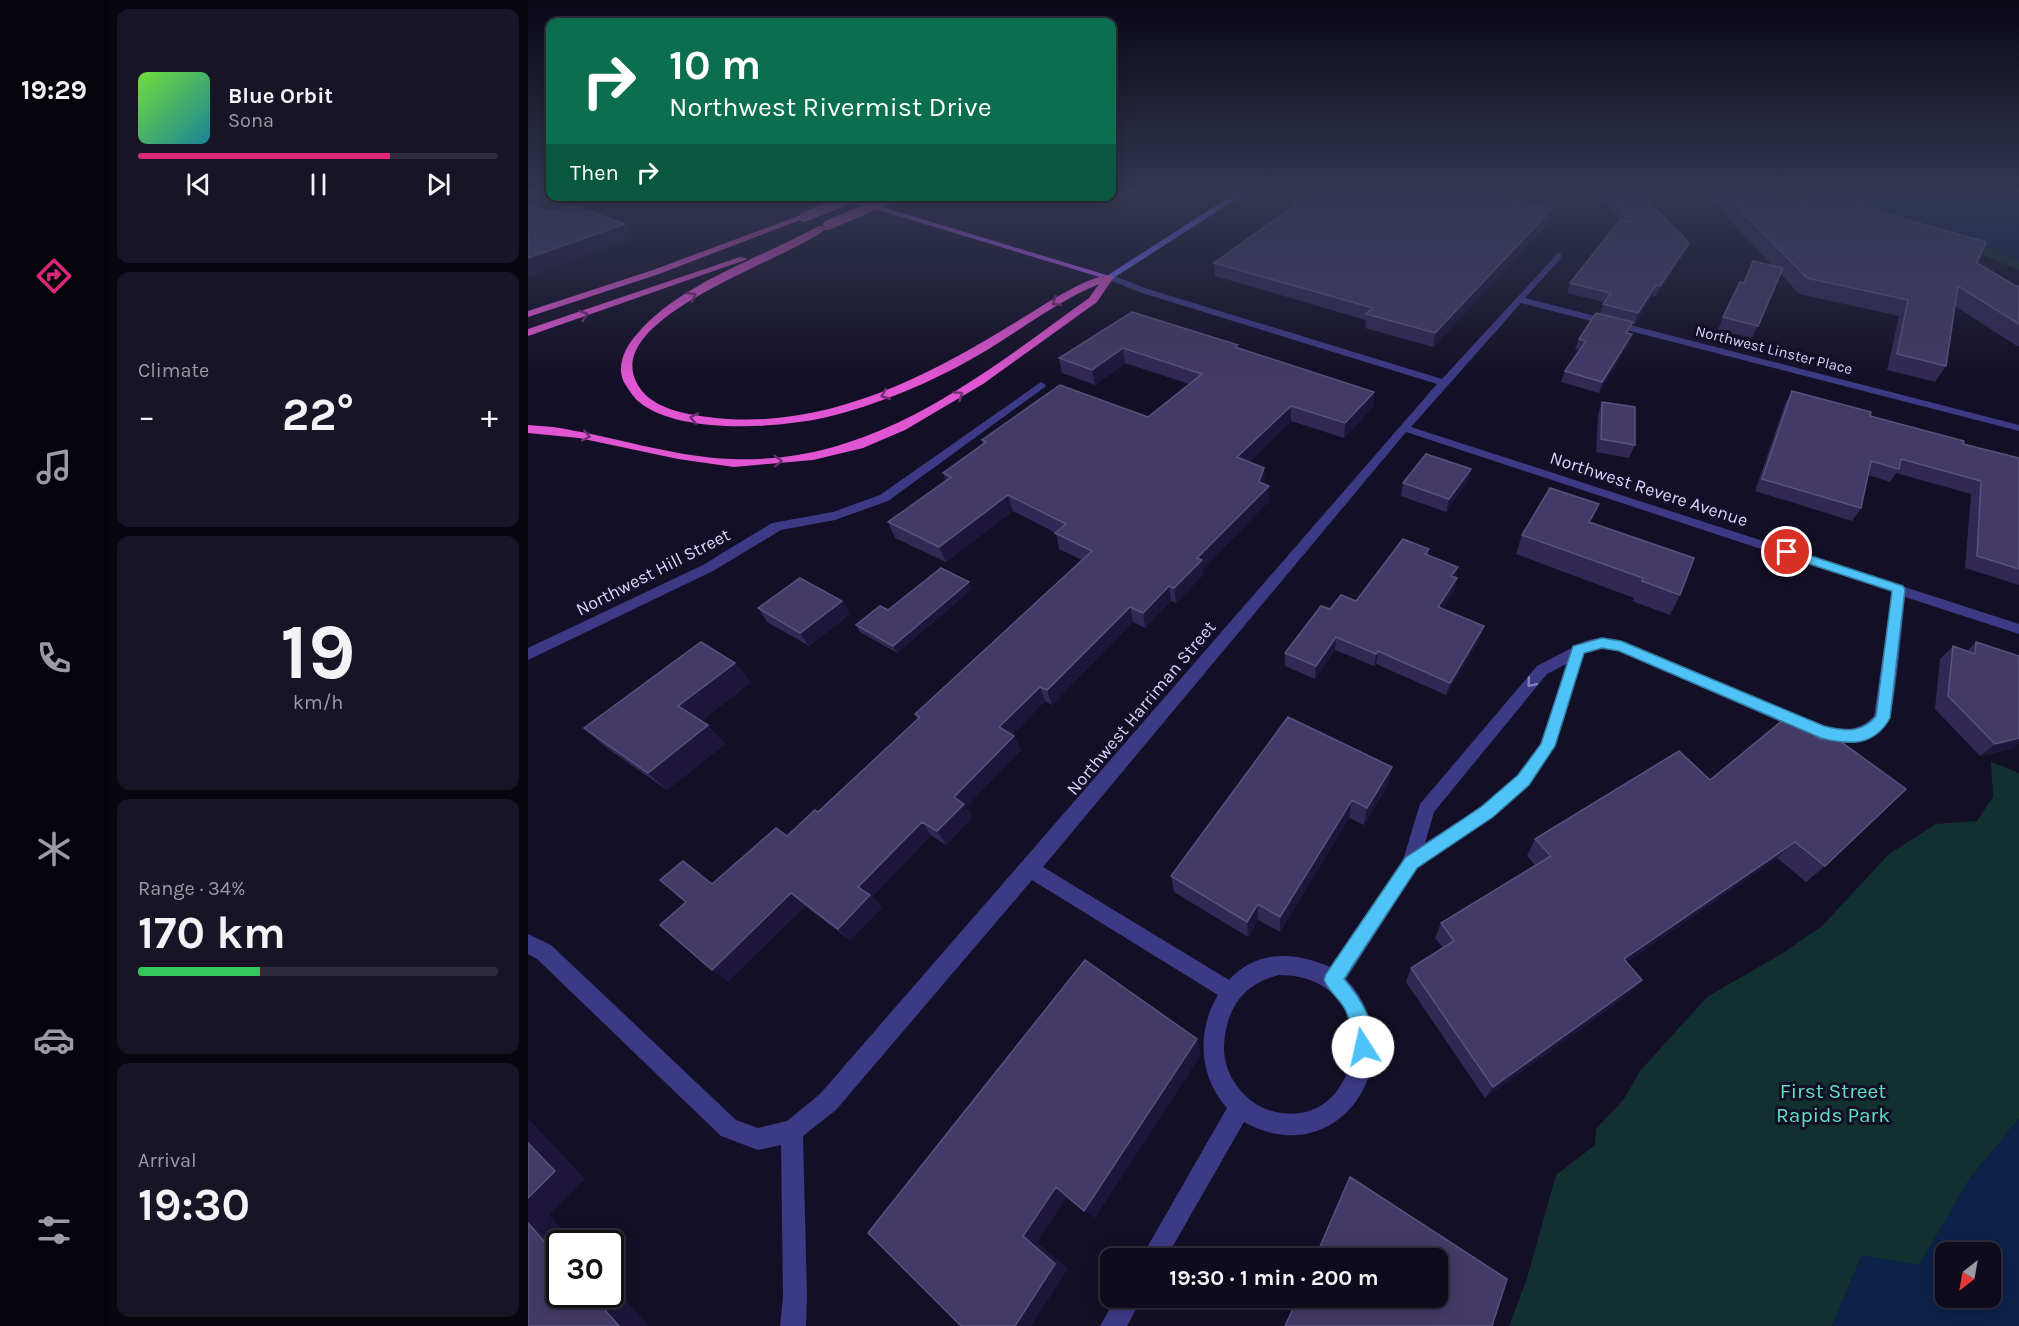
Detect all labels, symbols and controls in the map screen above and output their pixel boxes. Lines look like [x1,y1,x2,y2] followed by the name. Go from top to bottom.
[669,40,761,90] text: 10 m
[570,42,648,120] icon: right
[21,74,87,106] text: 19:29
[228,83,333,109] text: Blue Orbit
[669,91,992,123] text: Northwest Rivermist Drive
[228,109,274,132] text: Sona
[631,156,664,189] icon: right
[570,160,619,186] text: Then
[182,168,215,201] icon: previous
[302,168,335,201] icon: pause
[422,168,455,201] icon: next
[33,255,75,297] icon: directions
[686,291,696,303] one-way arrow
[1052,295,1062,307] one-way arrow
[578,310,589,322] one-way arrow
[1694,322,1854,378] street label: Northwest Linster Place
[138,359,209,382] text: Climate
[880,388,891,400] one-way arrow
[282,389,354,441] text: 22°
[952,391,963,402] one-way arrow
[138,397,155,435] text: −
[481,397,498,435] text: +
[689,412,699,425] one-way arrow
[581,428,591,441] one-way arrow
[33,446,75,488] icon: music
[1547,447,1751,531] street label: Northwest Revere Avenue
[774,455,783,468] one-way arrow
[572,523,734,620] street label: Northwest Hill Street
[1761,526,1812,577] pin
[1770,535,1803,568] icon: arrive
[280,606,356,698] text: 19
[1062,616,1221,800] street label: Northwest Harriman Street
[33,637,75,679] icon: phone
[1527,676,1538,687] one-way arrow
[293,691,343,714] text: km/h
[33,828,75,870] icon: climate
[138,877,245,900] text: Range · 34%
[138,907,286,959] text: 170 km
[1331,1015,1395,1079] position arrow
[33,1019,75,1061] icon: car
[1776,1079,1890,1127] park label: First Street Rapids Park
[138,1149,197,1172] text: Arrival
[138,1179,250,1231] text: 19:30
[33,1209,75,1251] icon: filters
[546,1230,624,1308] speed limit sign: 30
[1935,1242,2001,1308] north arrow
[1935,1242,2001,1308] map controls
[1169,1265,1379,1291] text: 19:30 · 1 min · 200 m

